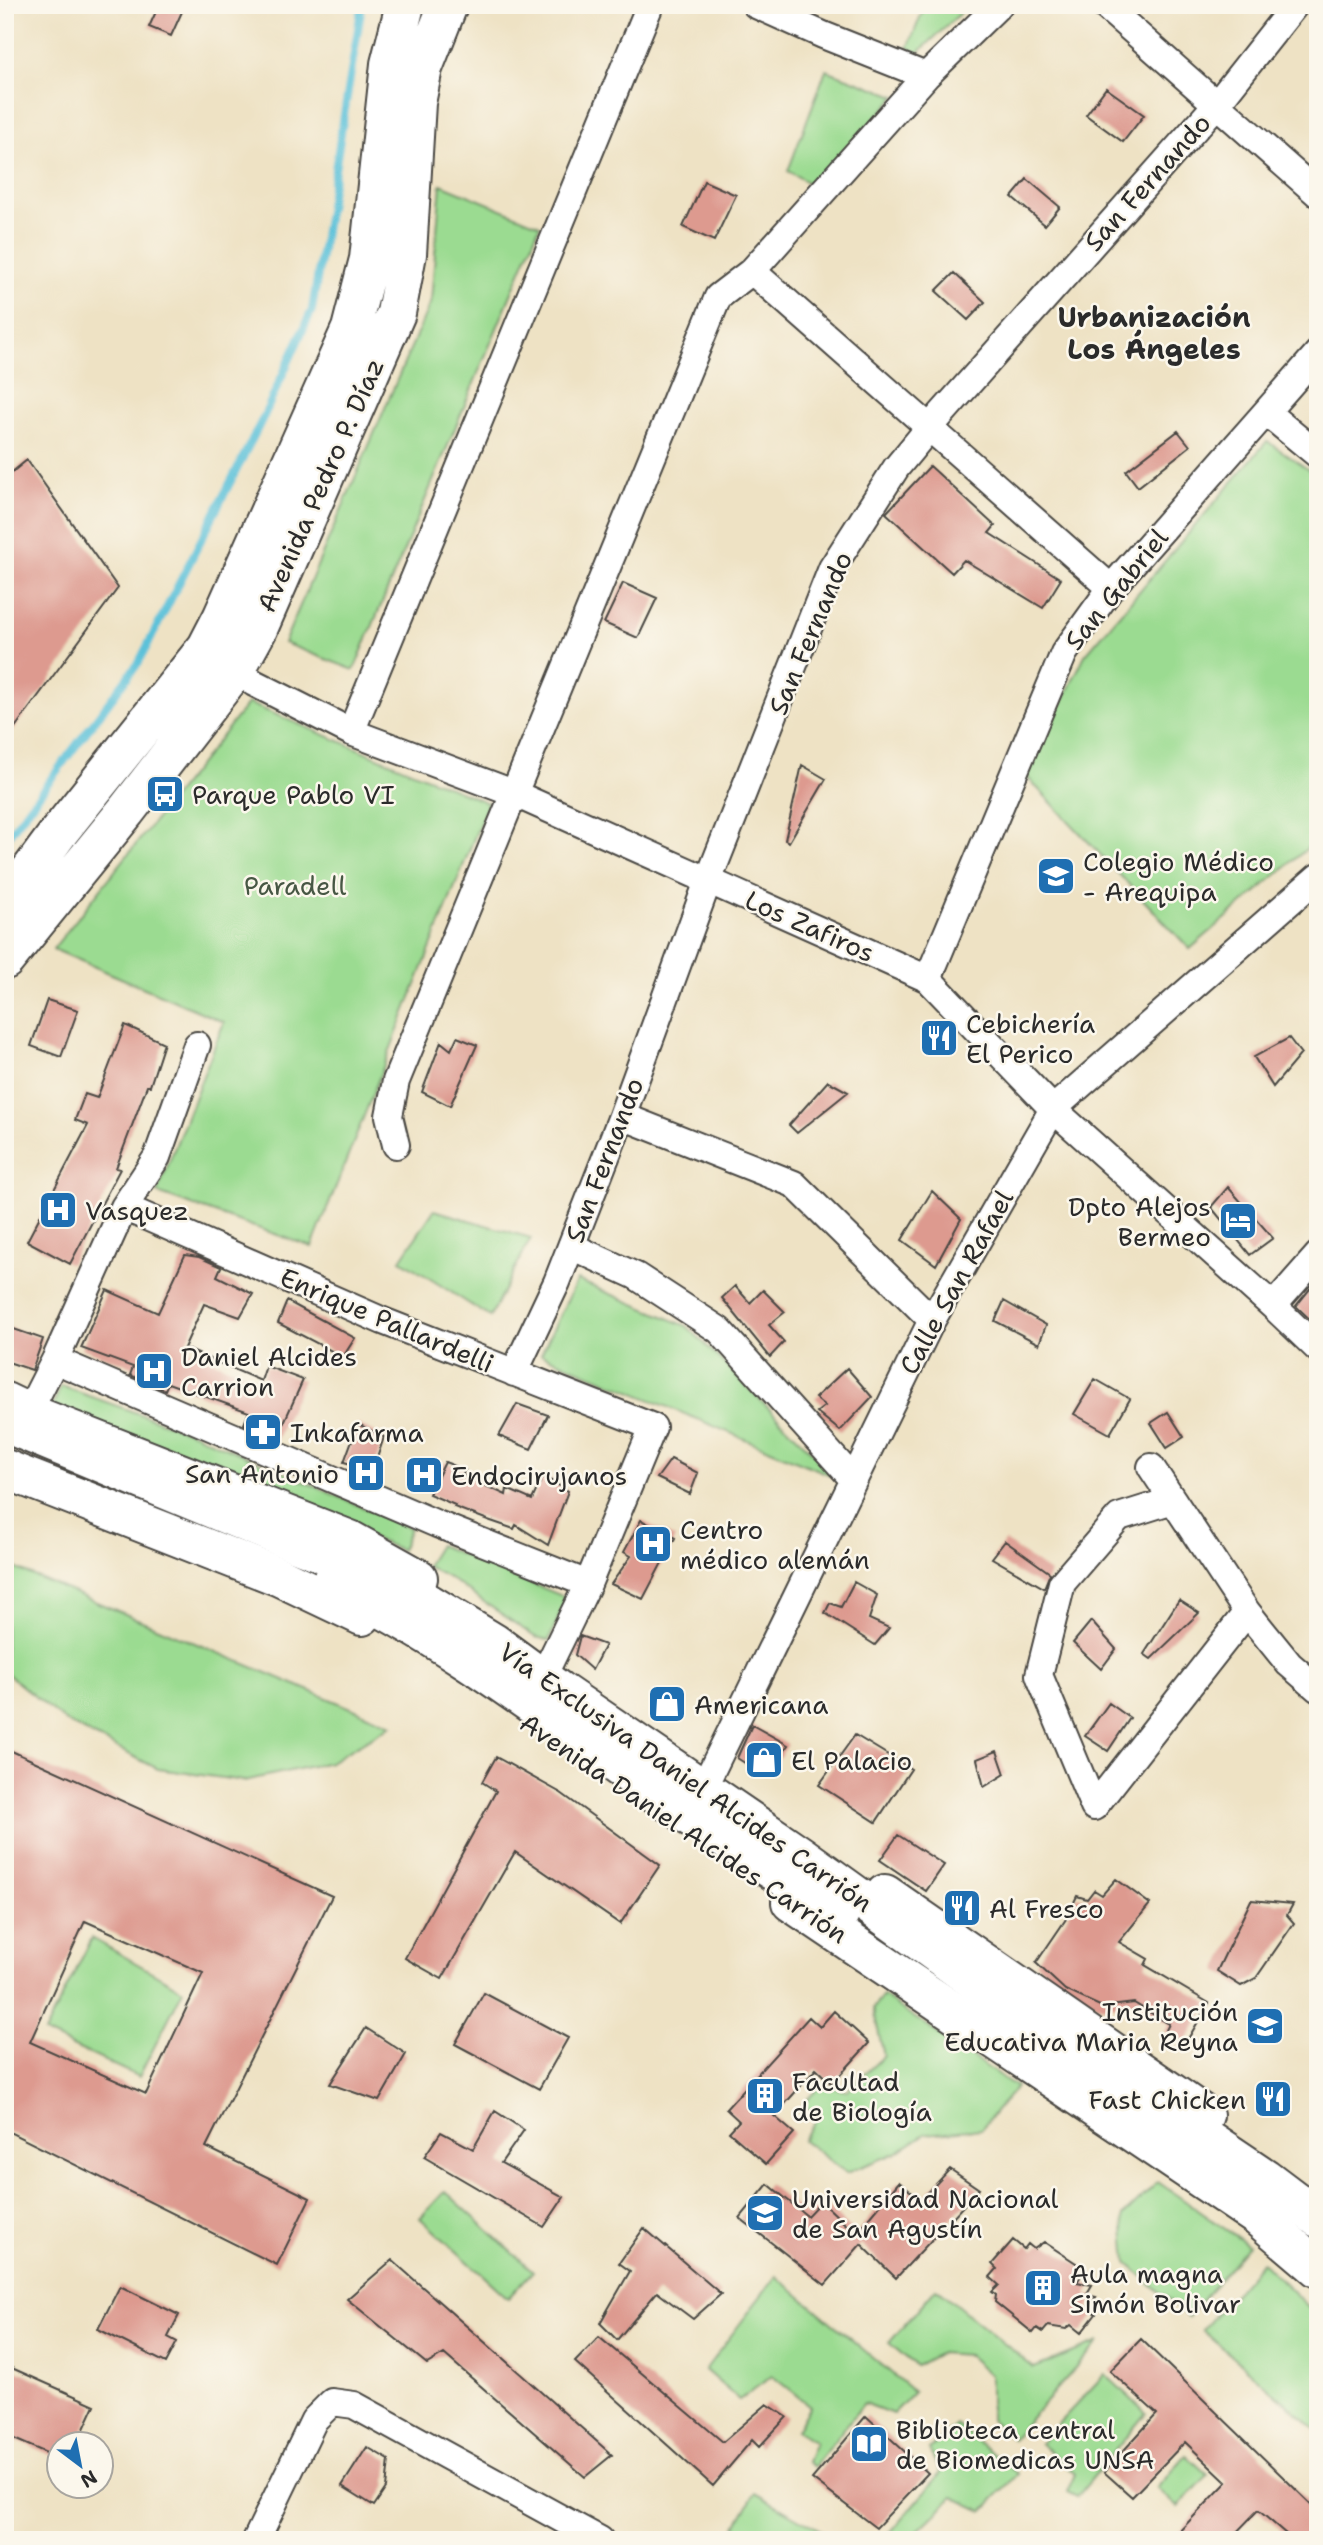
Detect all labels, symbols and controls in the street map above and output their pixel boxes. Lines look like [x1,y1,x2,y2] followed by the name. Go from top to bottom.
[1076,106,1218,258] street label: San Fernando
[1057,298,1251,368] district label: Urbanización Los Ángeles
[248,353,392,617] street label: Avenida Pedro P. Díaz
[1056,521,1176,657] street label: San Gabriel
[760,546,860,720] street label: San Fernando
[144,773,186,815] bus stop icon: Parque Pablo VI
[192,777,395,812] place label: Parque Pablo VI
[1083,844,1274,909] place label: Colegio Médico - Arequipa
[1035,855,1077,897] school or university icon: Colegio Médico - Arequipa
[244,868,346,903] park label: Paradell
[740,882,880,970] street label: Los Zafiros
[966,1006,1095,1071] place label: Cebichería El Perico
[918,1017,960,1059] restaurant icon: Cebichería El Perico
[557,1073,651,1247] street label: San Fernando
[891,1183,1021,1380] street label: Calle San Rafael
[37,1189,79,1231] hospital icon: Vasquez
[1068,1189,1211,1254] place label: Dpto Alejos Bermeo
[85,1193,189,1228] place label: Vasquez
[1217,1200,1259,1242] hotel icon: Dpto Alejos Bermeo
[275,1259,499,1381] street label: Enrique Pallardelli
[181,1339,357,1404] place label: Daniel Alcides Carrion
[133,1350,175,1392] hospital icon: Daniel Alcides Carrion
[242,1411,284,1453] pharmacy icon: Inkafarma
[290,1415,424,1450] place label: Inkafarma
[345,1452,387,1494] hospital icon: San Antonio
[403,1454,445,1496] hospital icon: Endocirujanos
[185,1456,339,1491] place label: San Antonio
[451,1458,627,1493] place label: Endocirujanos
[680,1512,870,1577] place label: Centro médico alemán
[632,1523,674,1565] hospital icon: Centro médico alemán
[492,1634,880,1920] street label: Vía Exclusiva Daniel Alcides Carrión
[646,1683,688,1725] shop icon: Americana
[694,1687,828,1722] place label: Americana
[513,1705,855,1951] street label: Avenida Daniel Alcides Carrión
[743,1739,785,1781] shop icon: El Palacio
[791,1743,912,1778] place label: El Palacio
[941,1887,983,1929] restaurant icon: Al Fresco
[989,1891,1104,1926] place label: Al Fresco
[944,1994,1238,2059] place label: Institución Educativa Maria Reyna
[1244,2005,1286,2047] school or university icon: Institución Educativa Maria Reyna
[792,2064,932,2129] place label: Facultad de Biología
[744,2075,786,2117] building icon: Facultad de Biología
[1252,2078,1294,2120] restaurant icon: Fast Chicken
[1088,2082,1246,2117] place label: Fast Chicken
[792,2181,1059,2246] place label: Universidad Nacional de San Agustín
[744,2192,786,2234] school or university icon: Universidad Nacional de San Agustín
[1070,2256,1241,2321] place label: Aula magna Simón Bolivar
[1022,2267,1064,2309] building icon: Aula magna Simón Bolivar
[896,2412,1154,2477] place label: Biblioteca central de Biomedicas UNSA
[848,2423,890,2465] library icon: Biblioteca central de Biomedicas UNSA
[46,2430,116,2500] north arrow
[76,2464,102,2494] text: N

